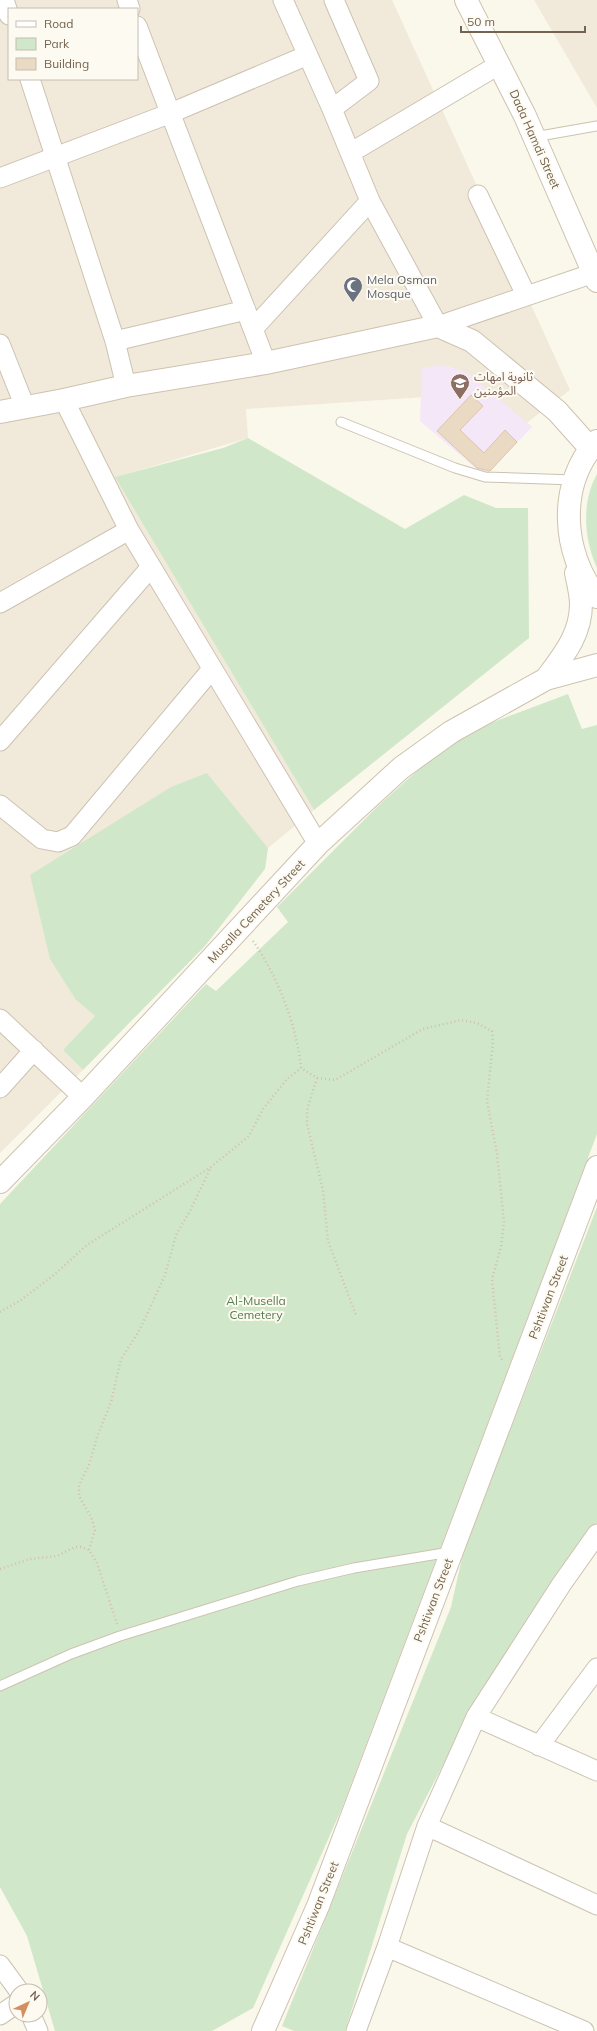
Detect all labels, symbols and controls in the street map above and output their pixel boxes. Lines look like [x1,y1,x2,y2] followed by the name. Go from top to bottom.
[8,8,138,80] legend
[461,8,585,34] scale bar
[467,14,495,29] text: 50 m
[44,16,73,31] text: Road
[44,36,70,51] text: Park
[44,56,89,71] text: Building
[506,87,564,191] street label: Dada Hamdi Street
[367,272,437,301] place label: Mela Osman Mosque
[342,275,364,303] mosque icon: Mela Osman Mosque
[474,369,534,398] place label: ثانوية امهات المؤمنين
[449,372,471,400] school or university icon: ثانوية امهات المؤمنين
[204,856,308,966] street label: Musalla Cemetery Street
[525,1253,571,1341] street label: Pshtiwan Street
[226,1293,286,1322] park label: Al-Musella Cemetery
[410,1556,456,1644] street label: Pshtiwan Street
[294,1859,342,1947] street label: Pshtiwan Street
[8,1983,48,2023] north arrow
[27,1988,43,2004] text: N

